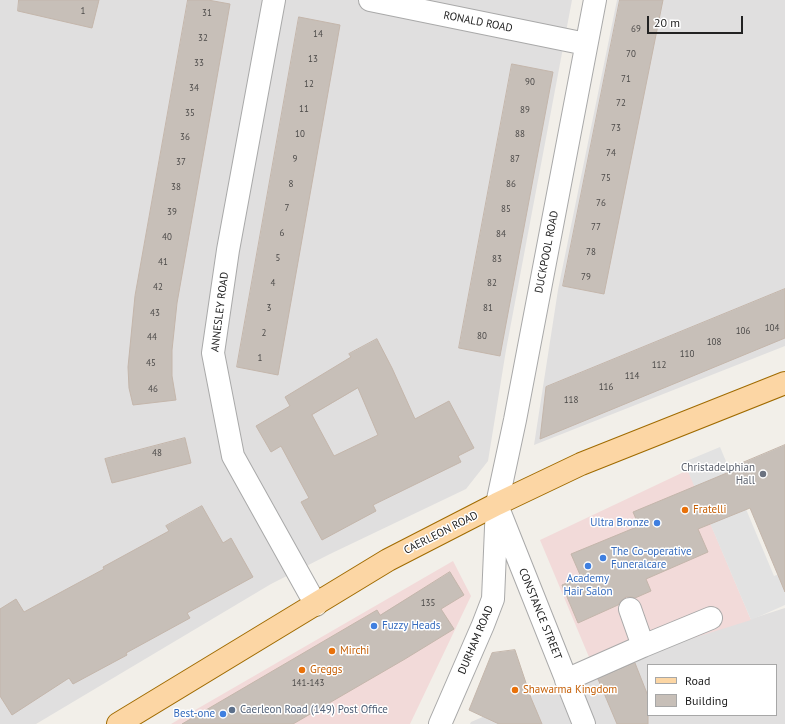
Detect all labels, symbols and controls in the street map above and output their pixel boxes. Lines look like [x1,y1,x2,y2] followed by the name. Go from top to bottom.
[81,6,85,16] house number: 1
[202,8,212,18] house number: 31
[649,8,745,34] scale bar
[442,9,514,35] street label: RONALD ROAD
[654,15,680,30] text: 20 m
[631,24,641,34] house number: 69
[313,29,323,39] house number: 14
[198,33,208,43] house number: 32
[626,49,636,59] house number: 70
[308,54,318,64] house number: 13
[194,58,204,68] house number: 33
[621,74,631,84] house number: 71
[525,77,535,87] house number: 90
[304,79,314,89] house number: 12
[189,83,199,93] house number: 34
[616,98,626,108] house number: 72
[299,104,309,114] house number: 11
[520,105,530,115] house number: 89
[185,108,195,118] house number: 35
[611,123,621,133] house number: 73
[295,129,305,139] house number: 10
[515,129,525,139] house number: 88
[180,132,190,142] house number: 36
[606,148,616,158] house number: 74
[293,154,297,164] house number: 9
[510,154,520,164] house number: 87
[176,157,186,167] house number: 37
[601,173,611,183] house number: 75
[289,179,293,189] house number: 8
[506,179,516,189] house number: 86
[171,182,181,192] house number: 38
[596,198,606,208] house number: 76
[285,203,289,213] house number: 7
[501,204,511,214] house number: 85
[167,207,177,217] house number: 39
[533,210,561,294] street label: DUCKPOOL ROAD
[591,222,601,232] house number: 77
[280,228,284,238] house number: 6
[496,229,506,239] house number: 84
[162,232,172,242] house number: 40
[586,247,596,257] house number: 78
[276,253,280,263] house number: 5
[492,254,502,264] house number: 83
[158,257,168,267] house number: 41
[209,271,231,353] street label: ANNESLEY ROAD
[581,272,591,282] house number: 79
[271,278,275,288] house number: 4
[487,278,497,288] house number: 82
[153,282,163,292] house number: 42
[267,303,271,313] house number: 3
[483,303,493,313] house number: 81
[150,308,160,318] house number: 43
[765,323,779,333] house number: 104
[736,326,750,336] house number: 106
[262,328,266,338] house number: 2
[477,331,487,341] house number: 80
[147,332,157,342] house number: 44
[707,337,721,347] house number: 108
[680,349,694,359] house number: 110
[258,353,262,363] house number: 1
[146,358,156,368] house number: 45
[652,360,666,370] house number: 112
[625,371,639,381] house number: 114
[599,382,613,392] house number: 116
[148,384,158,394] house number: 46
[564,395,578,405] house number: 118
[152,448,162,458] house number: 48
[681,461,755,487] place label: Christadelphian Hall
[758,469,768,479] marker: Christadelphian Hall
[693,503,726,517] place label: Fratelli
[680,505,690,515] marker: Fratelli
[402,509,480,557] street label: CAERLEON ROAD
[590,516,649,530] place label: Ultra Bronze
[652,518,662,528] marker: Ultra Bronze
[611,545,691,571] place label: The Co-operative Funeralcare
[598,553,608,563] marker: The Co-operative Funeralcare
[583,561,593,571] marker: Academy Hair Salon
[516,566,564,662] street label: CONSTANCE STREET
[564,572,612,598] place label: Academy Hair Salon
[421,598,435,608] house number: 135
[456,604,496,676] street label: DURHAM ROAD
[382,619,440,633] place label: Fuzzy Heads
[369,621,379,631] marker: Fuzzy Heads
[340,644,369,658] place label: Mirchi
[327,646,337,656] marker: Mirchi
[310,663,342,677] place label: Greggs
[647,664,777,716] legend
[297,665,307,675] marker: Greggs
[685,673,710,688] text: Road
[292,678,324,688] house number: 141-143
[523,683,617,697] place label: Shawarma Kingdom
[510,685,520,695] marker: Shawarma Kingdom
[685,693,728,708] text: Building
[240,703,388,717] place label: Caerleon Road (149) Post Office
[227,705,237,715] marker: Caerleon Road (149) Post Office
[174,707,215,721] place label: Best-one
[218,709,228,719] marker: Best-one

